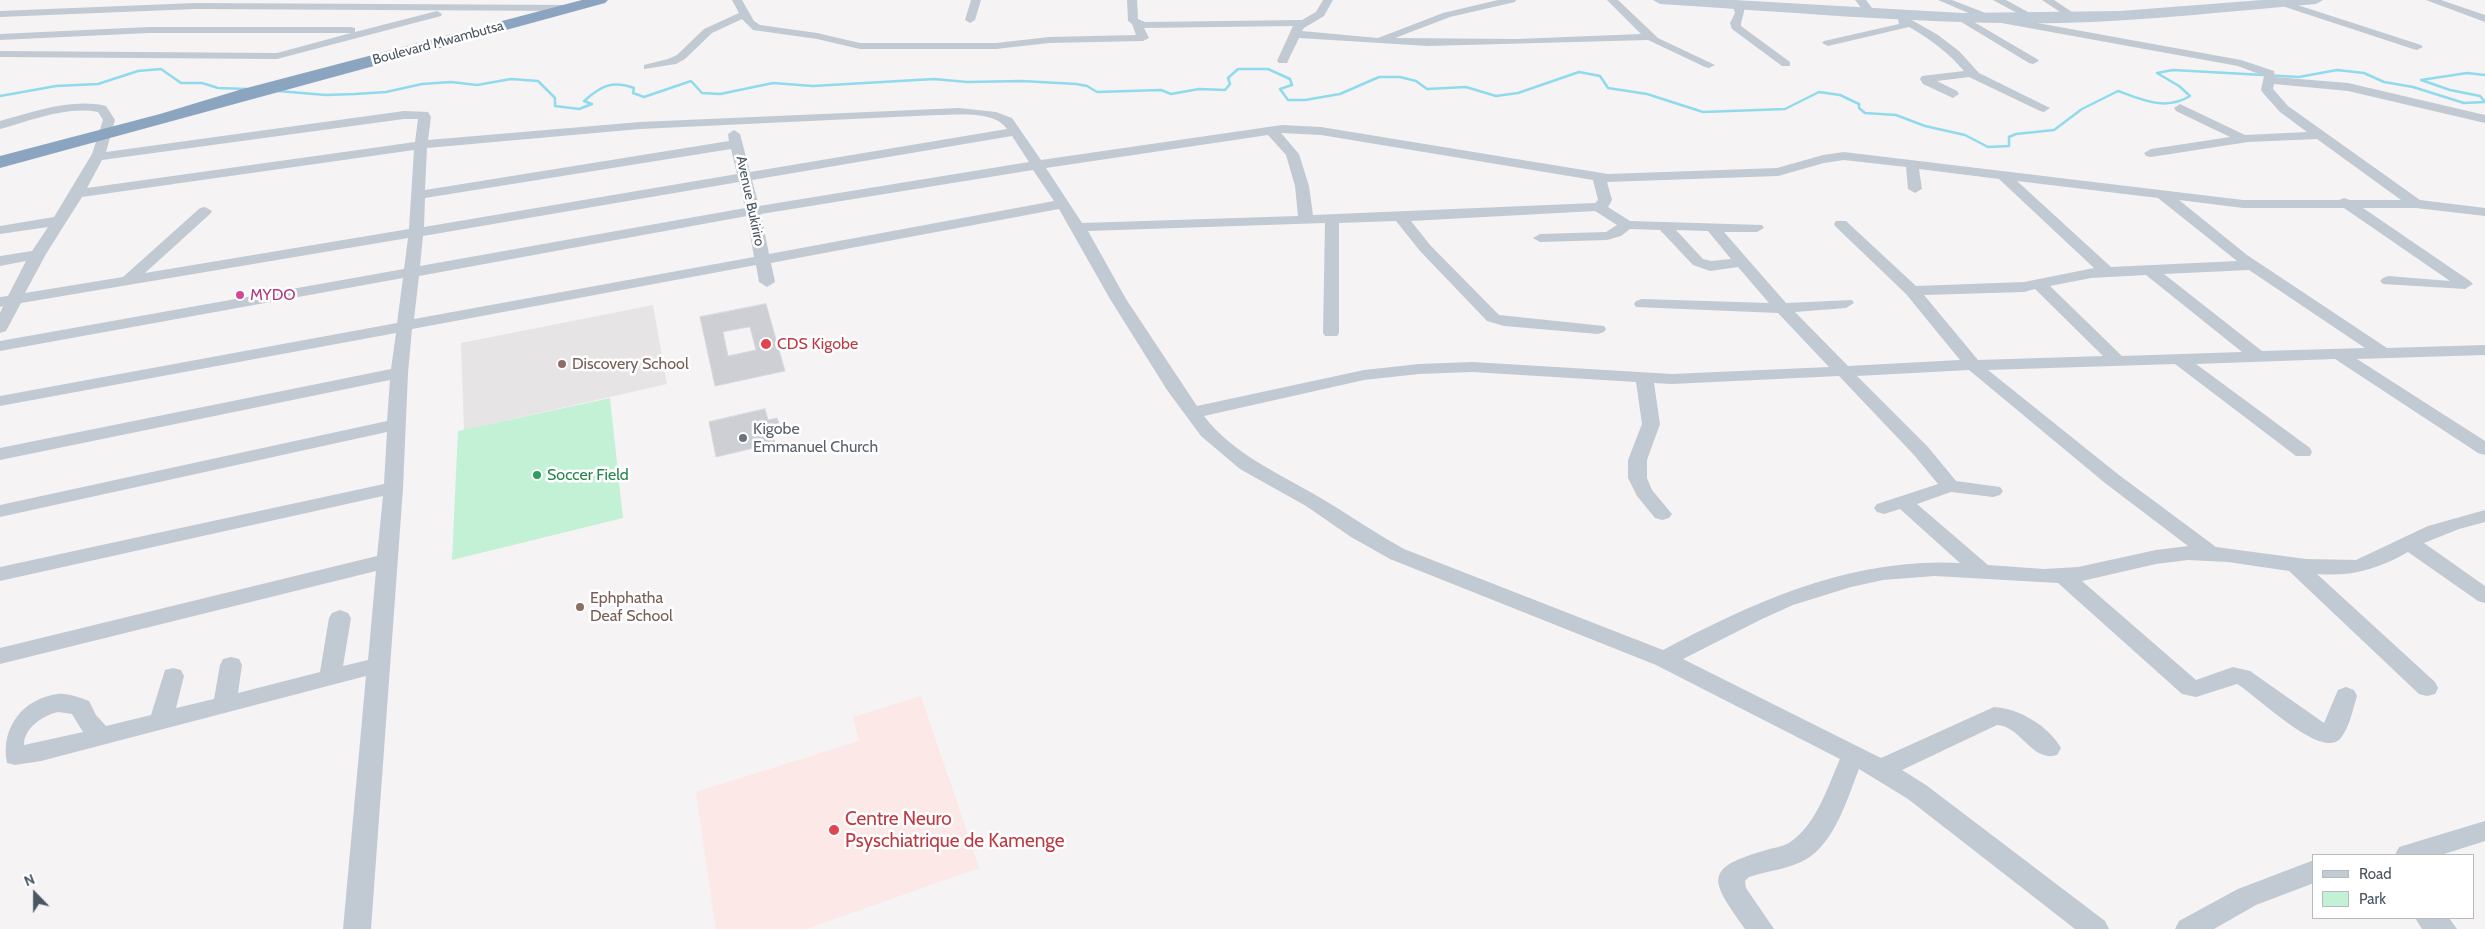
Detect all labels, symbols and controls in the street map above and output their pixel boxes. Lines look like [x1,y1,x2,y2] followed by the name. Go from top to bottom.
[371,17,505,69] street label: Boulevard Mwambutsa
[732,154,768,248] street label: Avenue Bukiriro
[250,285,296,305] place label: MYDO
[234,289,246,301] marker: MYDO
[777,334,858,354] place label: CDS Kigobe
[759,337,773,351] marker: CDS Kigobe
[572,354,689,374] place label: Discovery School
[556,358,568,370] marker: Discovery School
[753,419,878,457] place label: Kigobe Emmanuel Church
[737,432,749,444] marker: Kigobe Emmanuel Church
[547,465,629,485] place label: Soccer Field
[531,469,543,481] marker: Soccer Field
[590,588,673,626] place label: Ephphatha Deaf School
[574,601,586,613] marker: Ephphatha Deaf School
[845,808,1064,852] place label: Centre Neuro Psyschiatrique de Kamenge
[827,823,841,837] marker: Centre Neuro Psyschiatrique de Kamenge
[2312,854,2475,919] legend
[2359,865,2392,883] text: Road
[10,869,60,919] north arrow
[21,870,37,890] text: N
[2359,890,2386,908] text: Park

